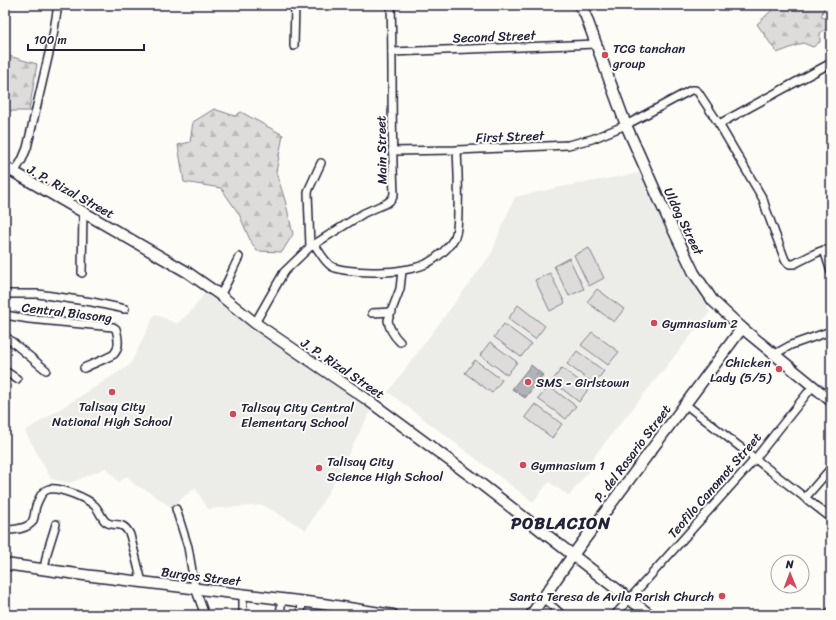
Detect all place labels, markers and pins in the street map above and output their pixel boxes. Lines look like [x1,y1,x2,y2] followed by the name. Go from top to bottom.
[612,37,685,75] place label: TCG tanchan group
[600,50,610,60] marker: TCG tanchan group
[662,312,738,335] place label: Gymnasium 2
[649,318,659,328] marker: Gymnasium 2
[710,351,772,389] place label: Chicken Lady (5/5)
[774,364,784,374] marker: Chicken Lady (5/5)
[536,371,629,394] place label: SMS - Girlstown
[523,377,533,387] marker: SMS - Girlstown
[107,387,117,397] marker: Talisay City National High School
[52,395,172,433] place label: Talisay City National High School
[241,396,354,434] place label: Talisay City Central Elementary School
[228,409,238,419] marker: Talisay City Central Elementary School
[327,450,443,488] place label: Talisay City Science High School
[531,454,605,477] place label: Gymnasium 1
[518,460,528,470] marker: Gymnasium 1
[314,463,324,473] marker: Talisay City Science High School
[509,585,714,608] place label: Santa Teresa de Avila Parish Church
[717,591,727,601] marker: Santa Teresa de Avila Parish Church

